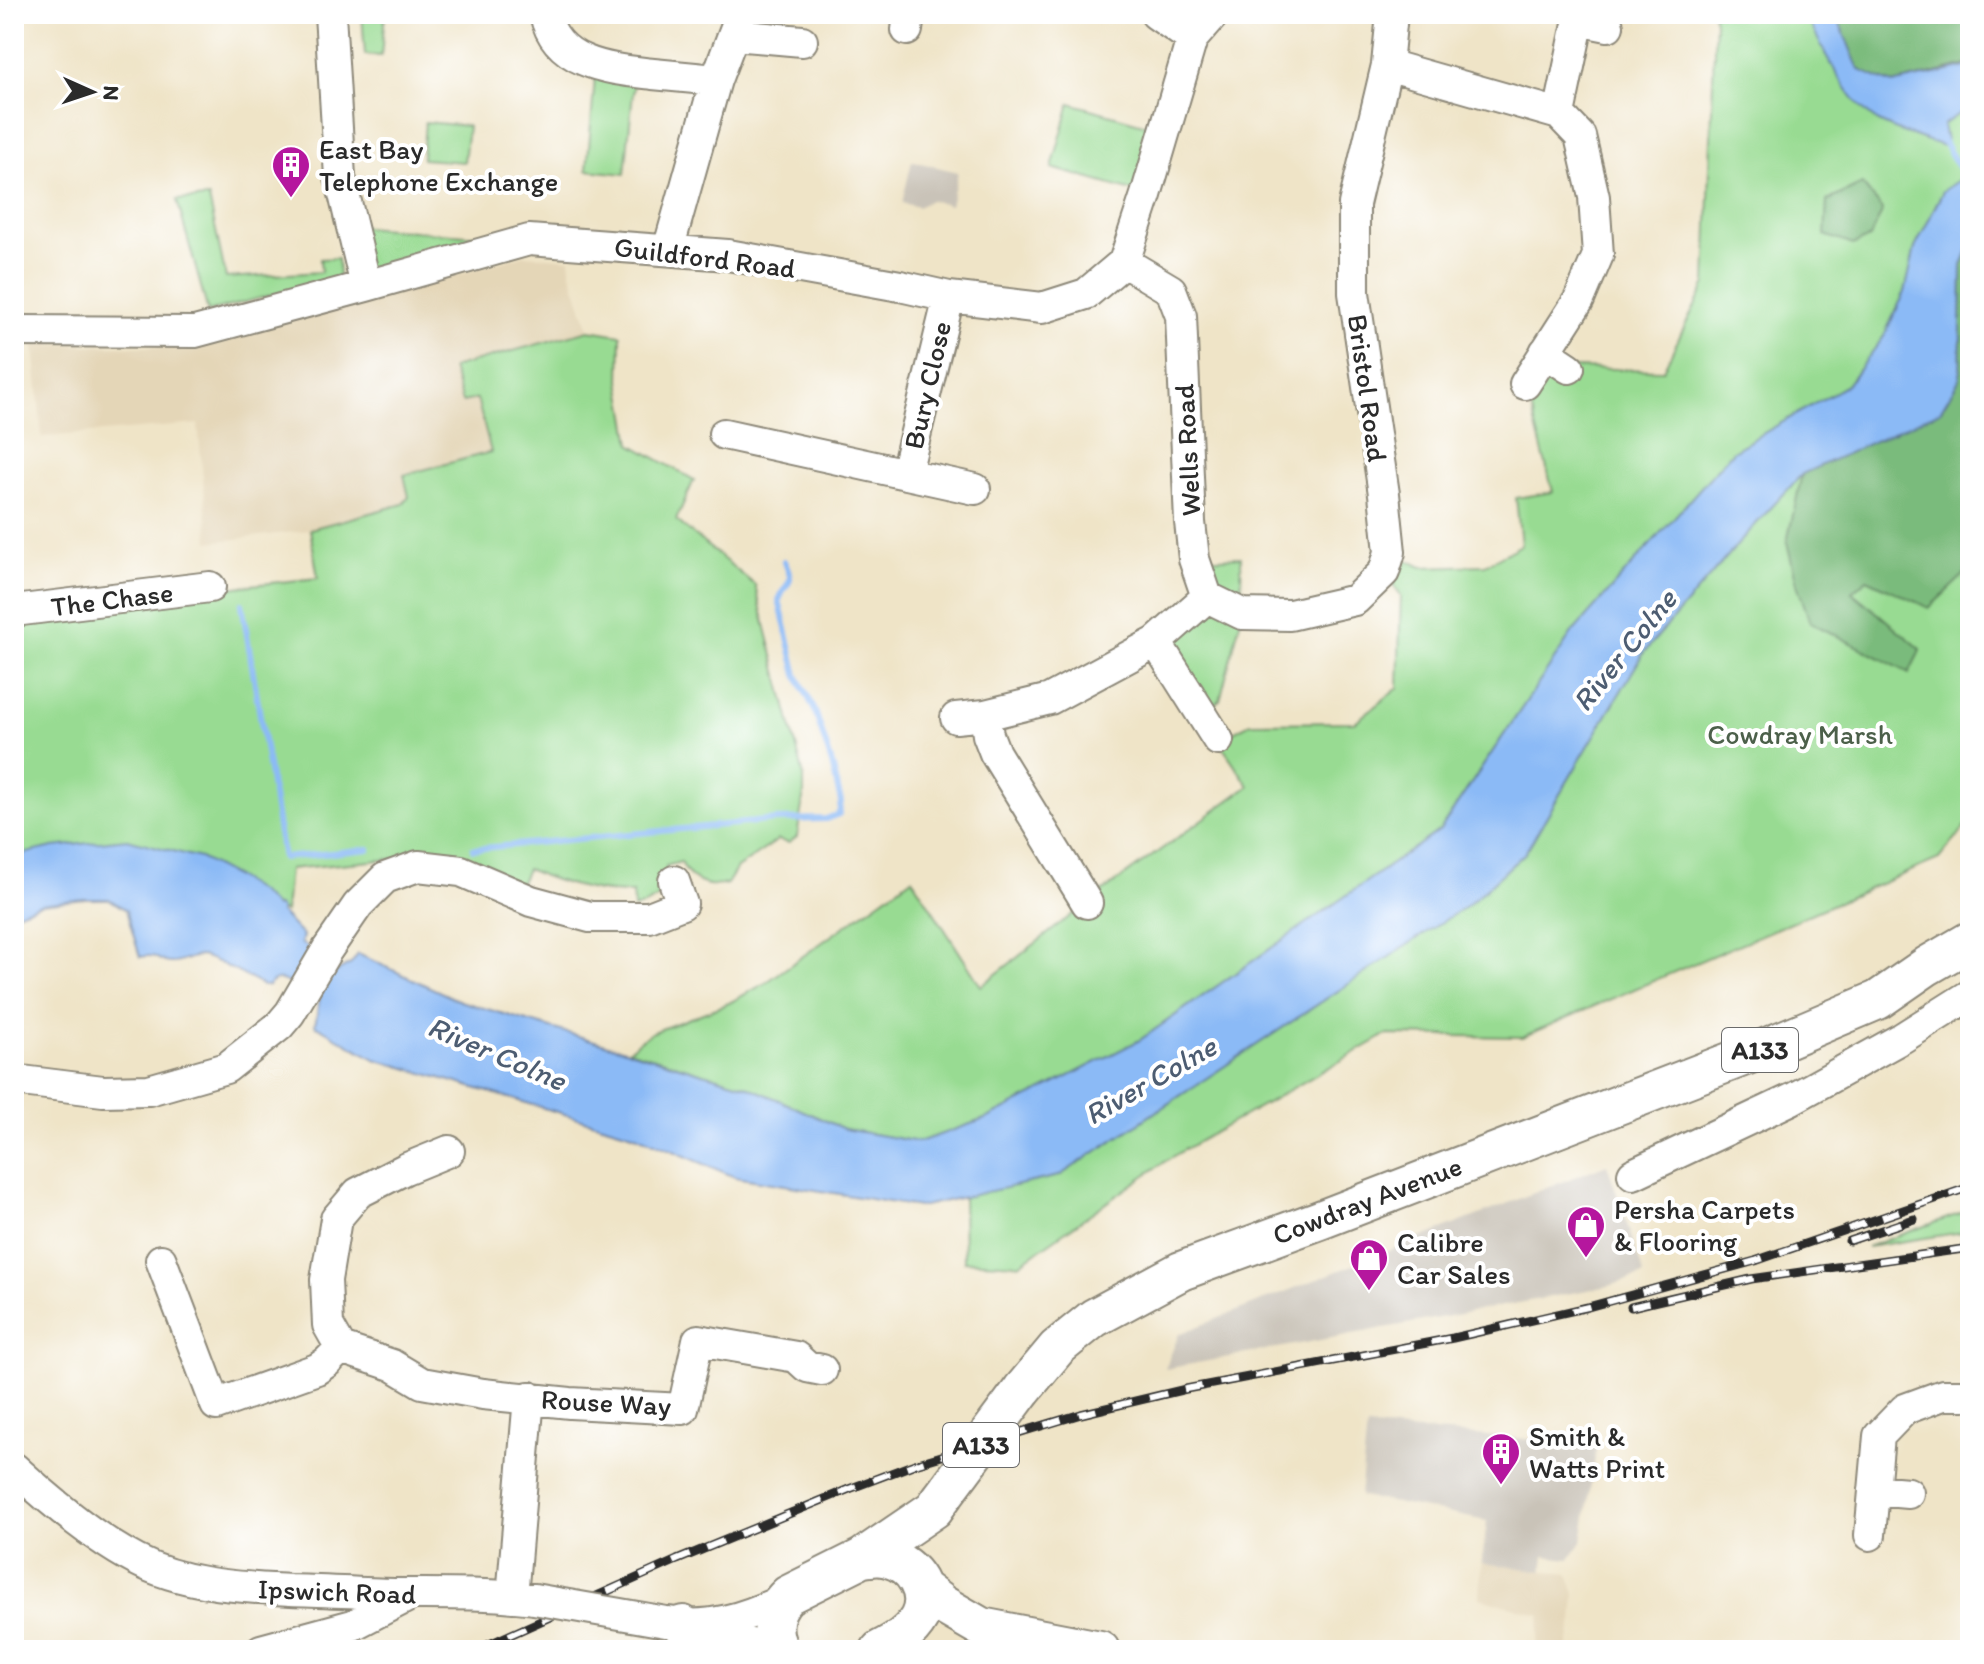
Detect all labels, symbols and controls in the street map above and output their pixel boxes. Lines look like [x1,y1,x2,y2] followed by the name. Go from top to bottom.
[52,52,132,132] north arrow
[98,85,125,101] text: N
[319,132,558,198] place label: East Bay Telephone Exchange
[270,144,312,199] building icon: East Bay Telephone Exchange
[613,229,797,285] street label: Guildford Road
[1341,312,1395,464] street label: Bristol Road
[896,318,958,452] street label: Bury Close
[1167,382,1207,517] street label: Wells Road
[49,575,175,623] street label: The Chase
[1564,580,1685,718] water label: River Colne
[1707,717,1893,751] park label: Cowdray Marsh
[422,1007,573,1099] water label: River Colne
[1077,1027,1224,1133] water label: River Colne
[1722,1028,1798,1072] road number: A133
[1268,1148,1466,1252] street label: Cowdray Avenue
[1614,1192,1795,1258] place label: Persha Carpets & Flooring
[1565,1204,1607,1259] shop icon: Persha Carpets & Flooring
[1397,1225,1511,1291] place label: Calibre Car Sales
[1348,1237,1390,1292] shop icon: Calibre Car Sales
[540,1382,672,1422] street label: Rouse Way
[1529,1419,1665,1485] place label: Smith & Watts Print
[943,1423,1019,1467] road number: A133
[1480,1431,1522,1486] building icon: Smith & Watts Print
[257,1571,417,1611] street label: Ipswich Road

